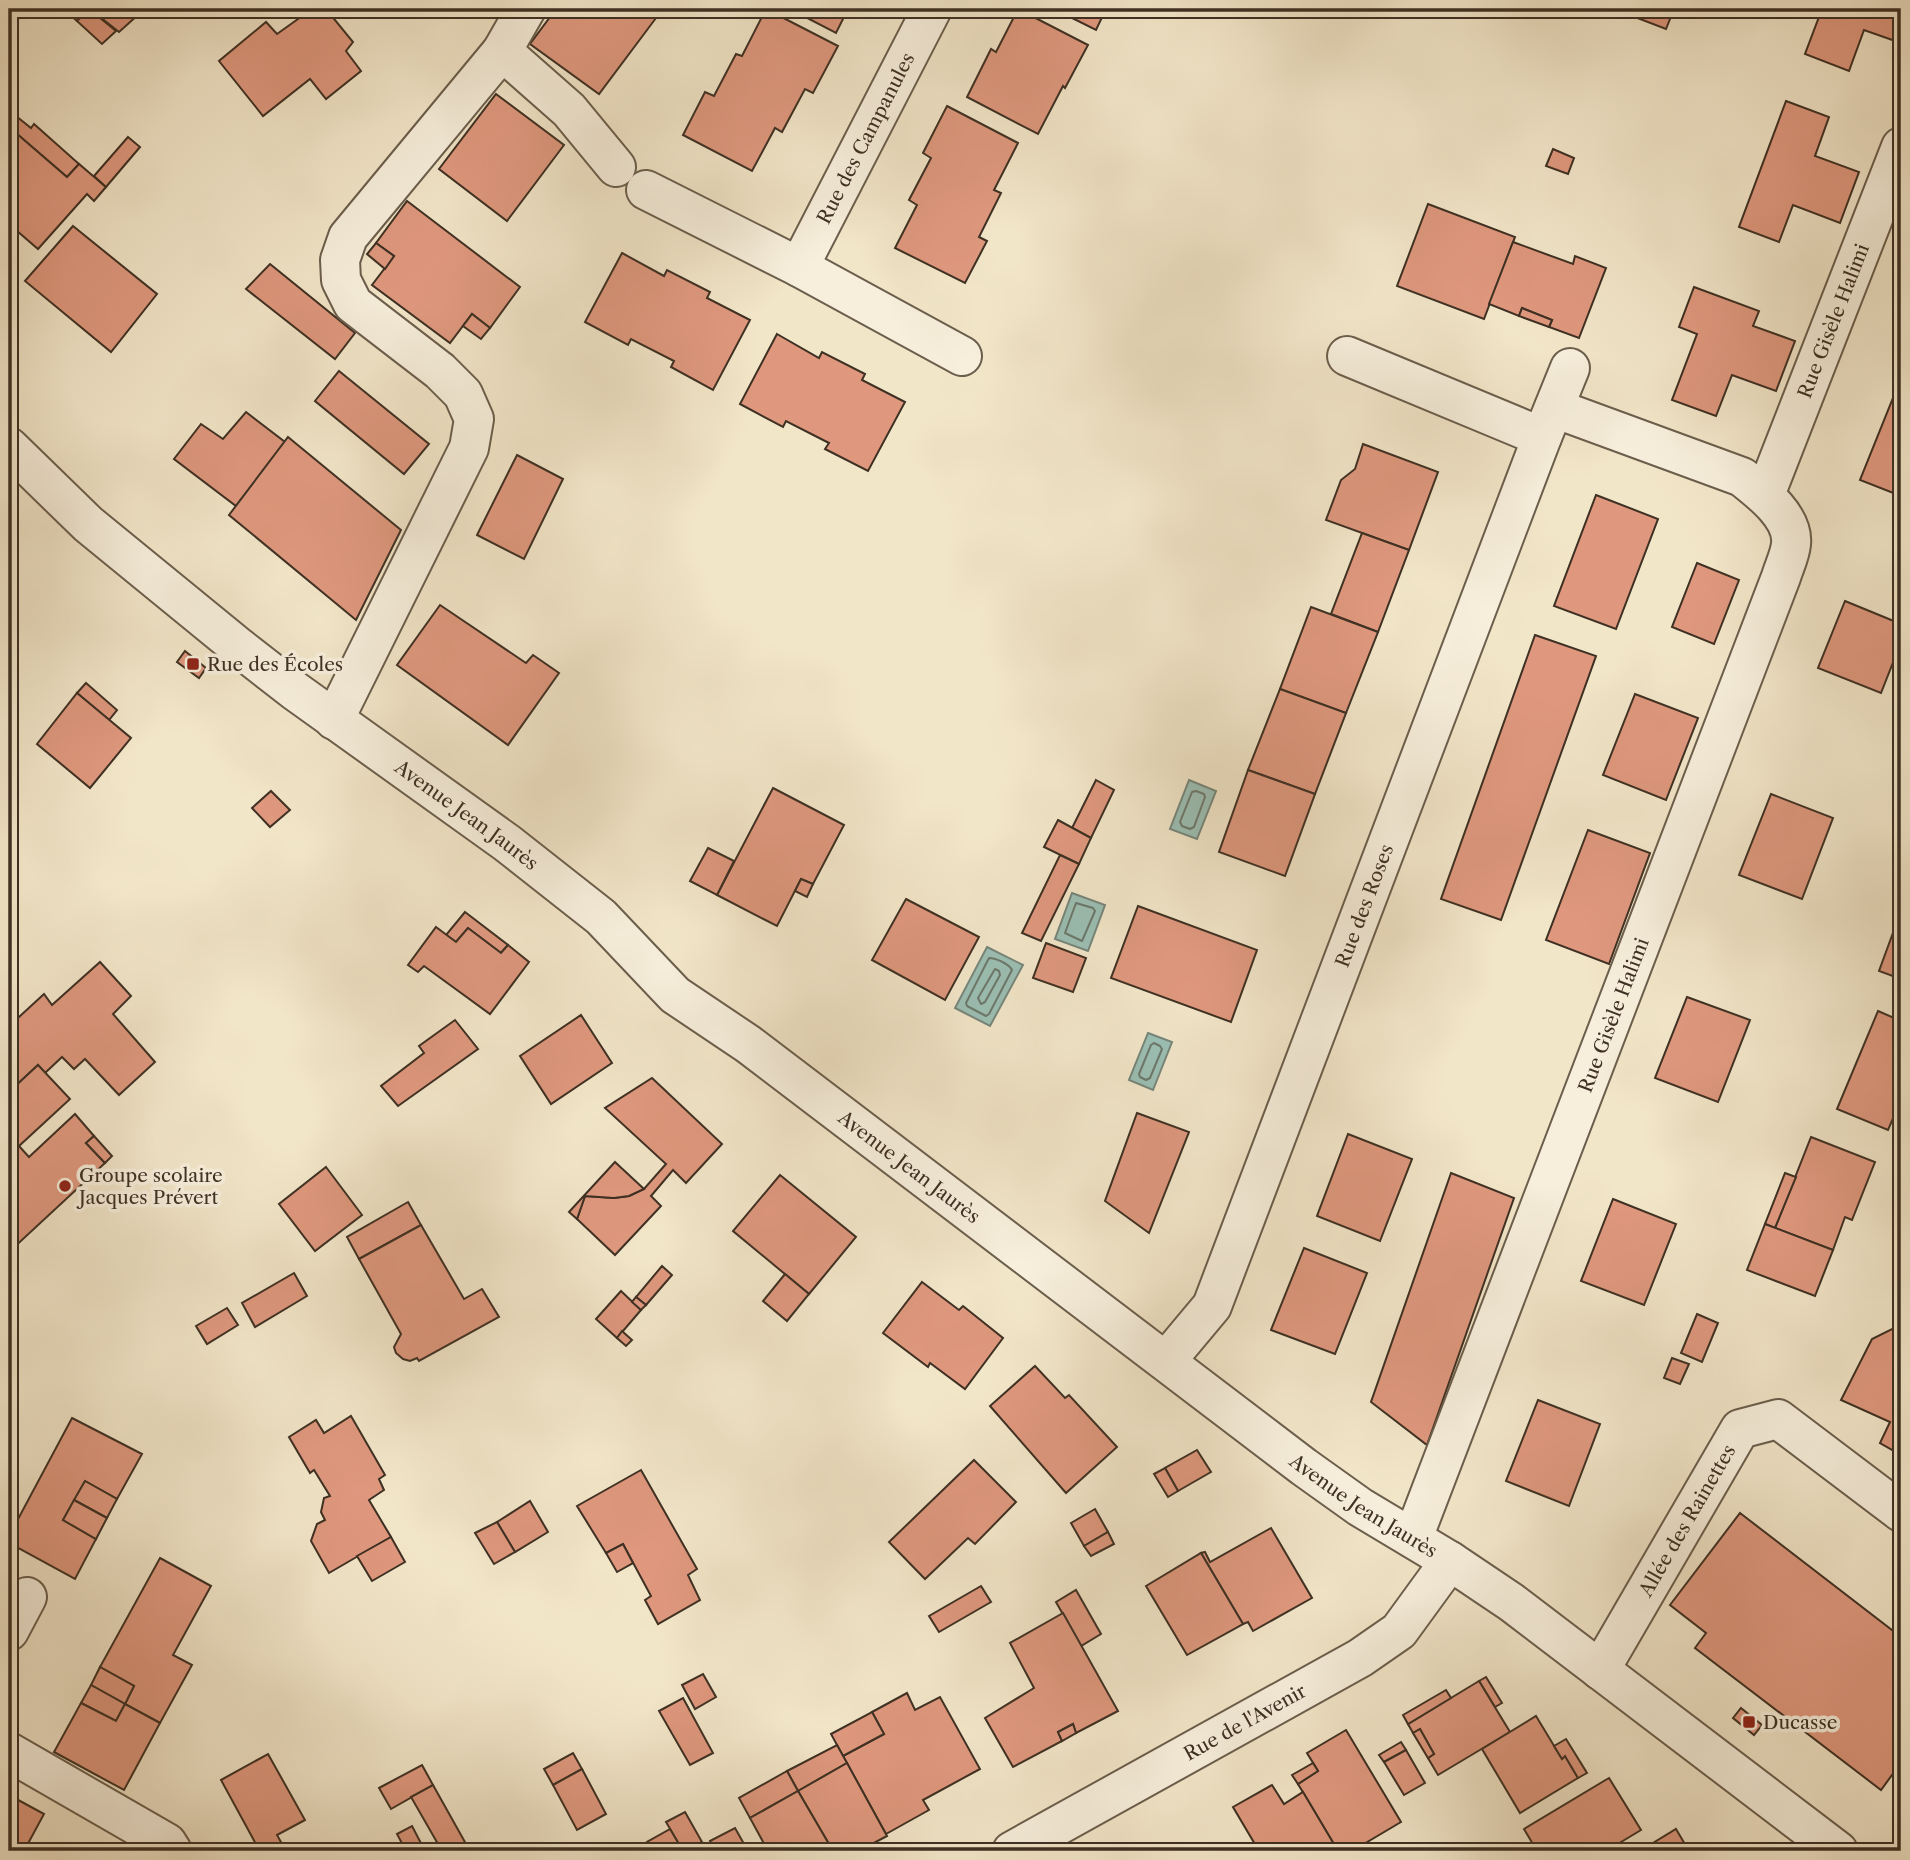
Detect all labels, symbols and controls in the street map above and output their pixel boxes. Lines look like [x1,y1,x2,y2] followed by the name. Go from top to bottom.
[812,49,919,228] street label: Rue des Campanules
[1793,240,1874,402] street label: Rue Gisèle Halimi
[207,653,343,676] place label: Rue des Écoles
[185,656,201,672] marker: Rue des Écoles
[389,755,543,875] street label: Avenue Jean Jaurès
[1331,841,1398,970] street label: Rue des Roses
[1574,934,1654,1096] street label: Rue Gisèle Halimi
[833,1105,984,1228] street label: Avenue Jean Jaurès
[76,1164,223,1209] place label: Groupe scolaire Jacques Prévert
[57,1178,73,1194] marker: Groupe scolaire Jacques Prévert
[1634,1441,1740,1602] street label: Allée des Rainettes
[1284,1449,1441,1563] street label: Avenue Jean Jaurès
[1180,1679,1310,1766] street label: Rue de l'Avenir
[1763,1711,1837,1734] place label: Ducasse
[1741,1714,1757,1730] marker: Ducasse

